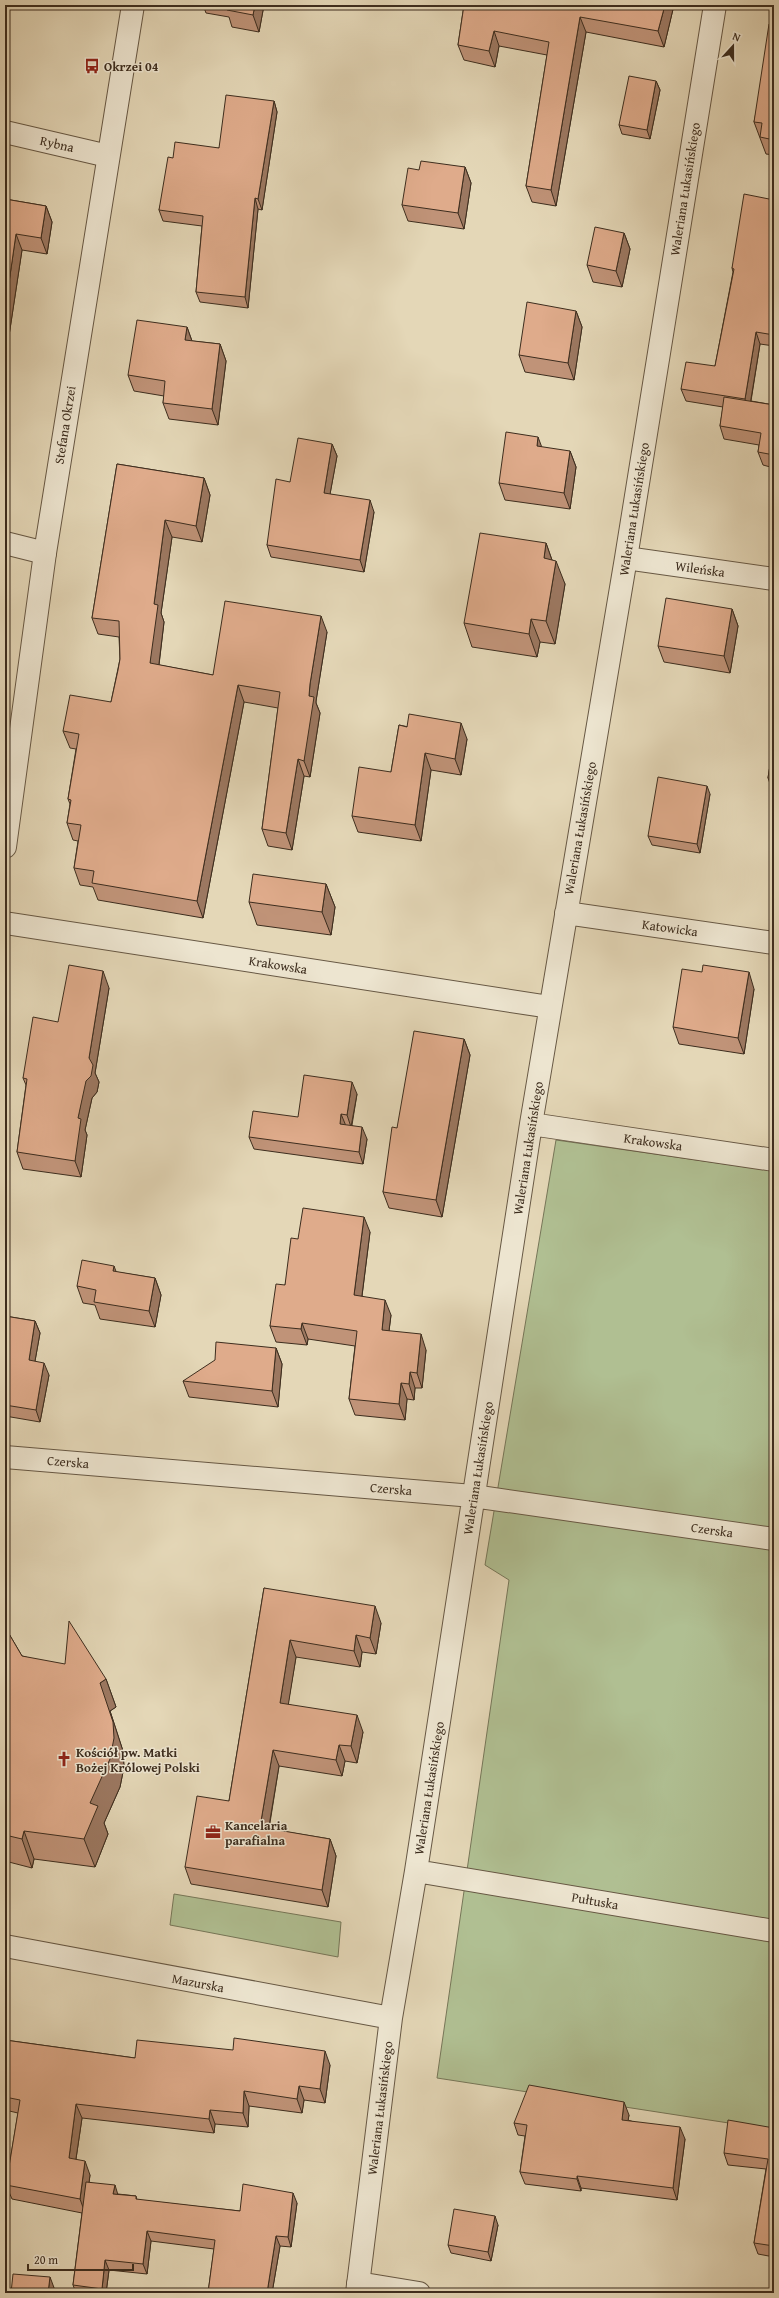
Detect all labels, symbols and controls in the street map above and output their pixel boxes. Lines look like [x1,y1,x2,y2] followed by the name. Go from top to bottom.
[713,26,753,66] north arrow
[730,28,743,46] text: N
[83,57,101,75] bus stop icon: Okrzei 04
[104,57,159,76] place label: Okrzei 04
[665,121,705,257] street label: Waleriana Łukasińskiego
[38,131,77,157] street label: Rybna
[49,384,81,465] street label: Stefana Okrzei
[614,441,654,577] street label: Waleriana Łukasińskiego
[674,556,727,582] street label: Wileńska
[559,760,601,896] street label: Waleriana Łukasińskiego
[641,915,700,941] street label: Katowicka
[247,951,309,979] street label: Krakowska
[508,1080,548,1216] street label: Waleriana Łukasińskiego
[622,1128,684,1156] street label: Krakowska
[458,1400,498,1536] street label: Waleriana Łukasińskiego
[46,1451,91,1473] street label: Czerska
[369,1478,414,1500] street label: Czerska
[690,1518,735,1542] street label: Czerska
[409,1720,449,1856] street label: Waleriana Łukasińskiego
[76,1743,200,1777] place label: Kościół pw. Matki Bożej Królowej Polski
[55,1750,73,1768] church icon: Kościół pw. Matki Bożej Królowej Polski
[225,1816,288,1850] place label: Kancelaria parafialna
[204,1823,222,1841] office icon: Kancelaria parafialna
[570,1888,621,1915] street label: Pułtuska
[170,1969,227,1998] street label: Mazurska
[362,2040,398,2176] street label: Waleriana Łukasińskiego
[28,2246,133,2272] scale bar
[34,2251,58,2268] text: 20 m

